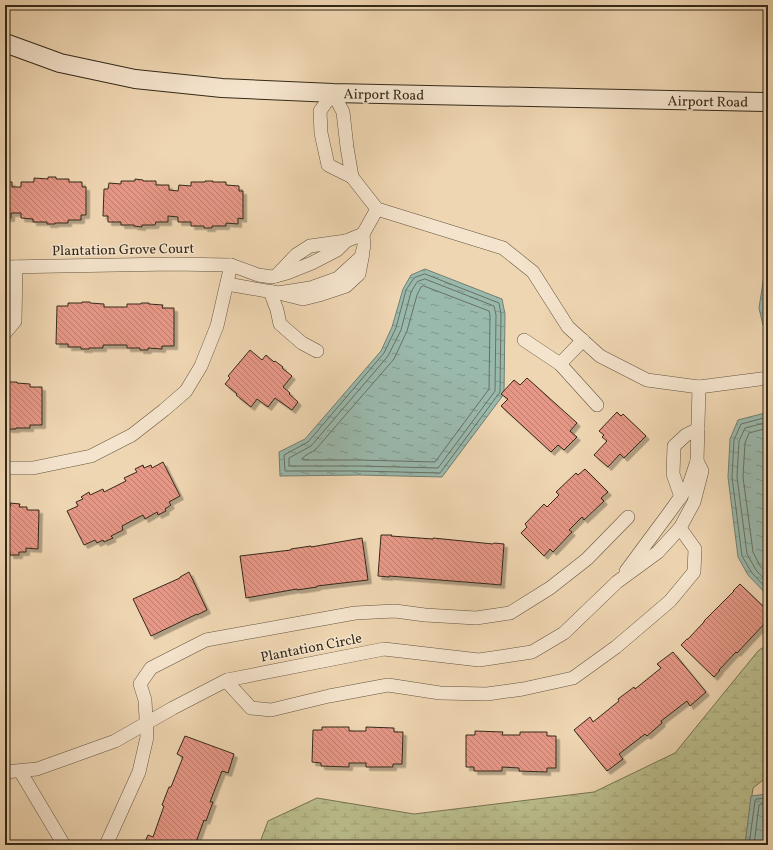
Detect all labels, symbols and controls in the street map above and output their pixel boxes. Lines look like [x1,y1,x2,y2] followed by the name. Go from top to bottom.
[344,85,425,106] street label: Airport Road
[668,92,749,113] street label: Airport Road
[52,240,194,261] street label: Plantation Grove Court
[259,629,364,668] street label: Plantation Circle

